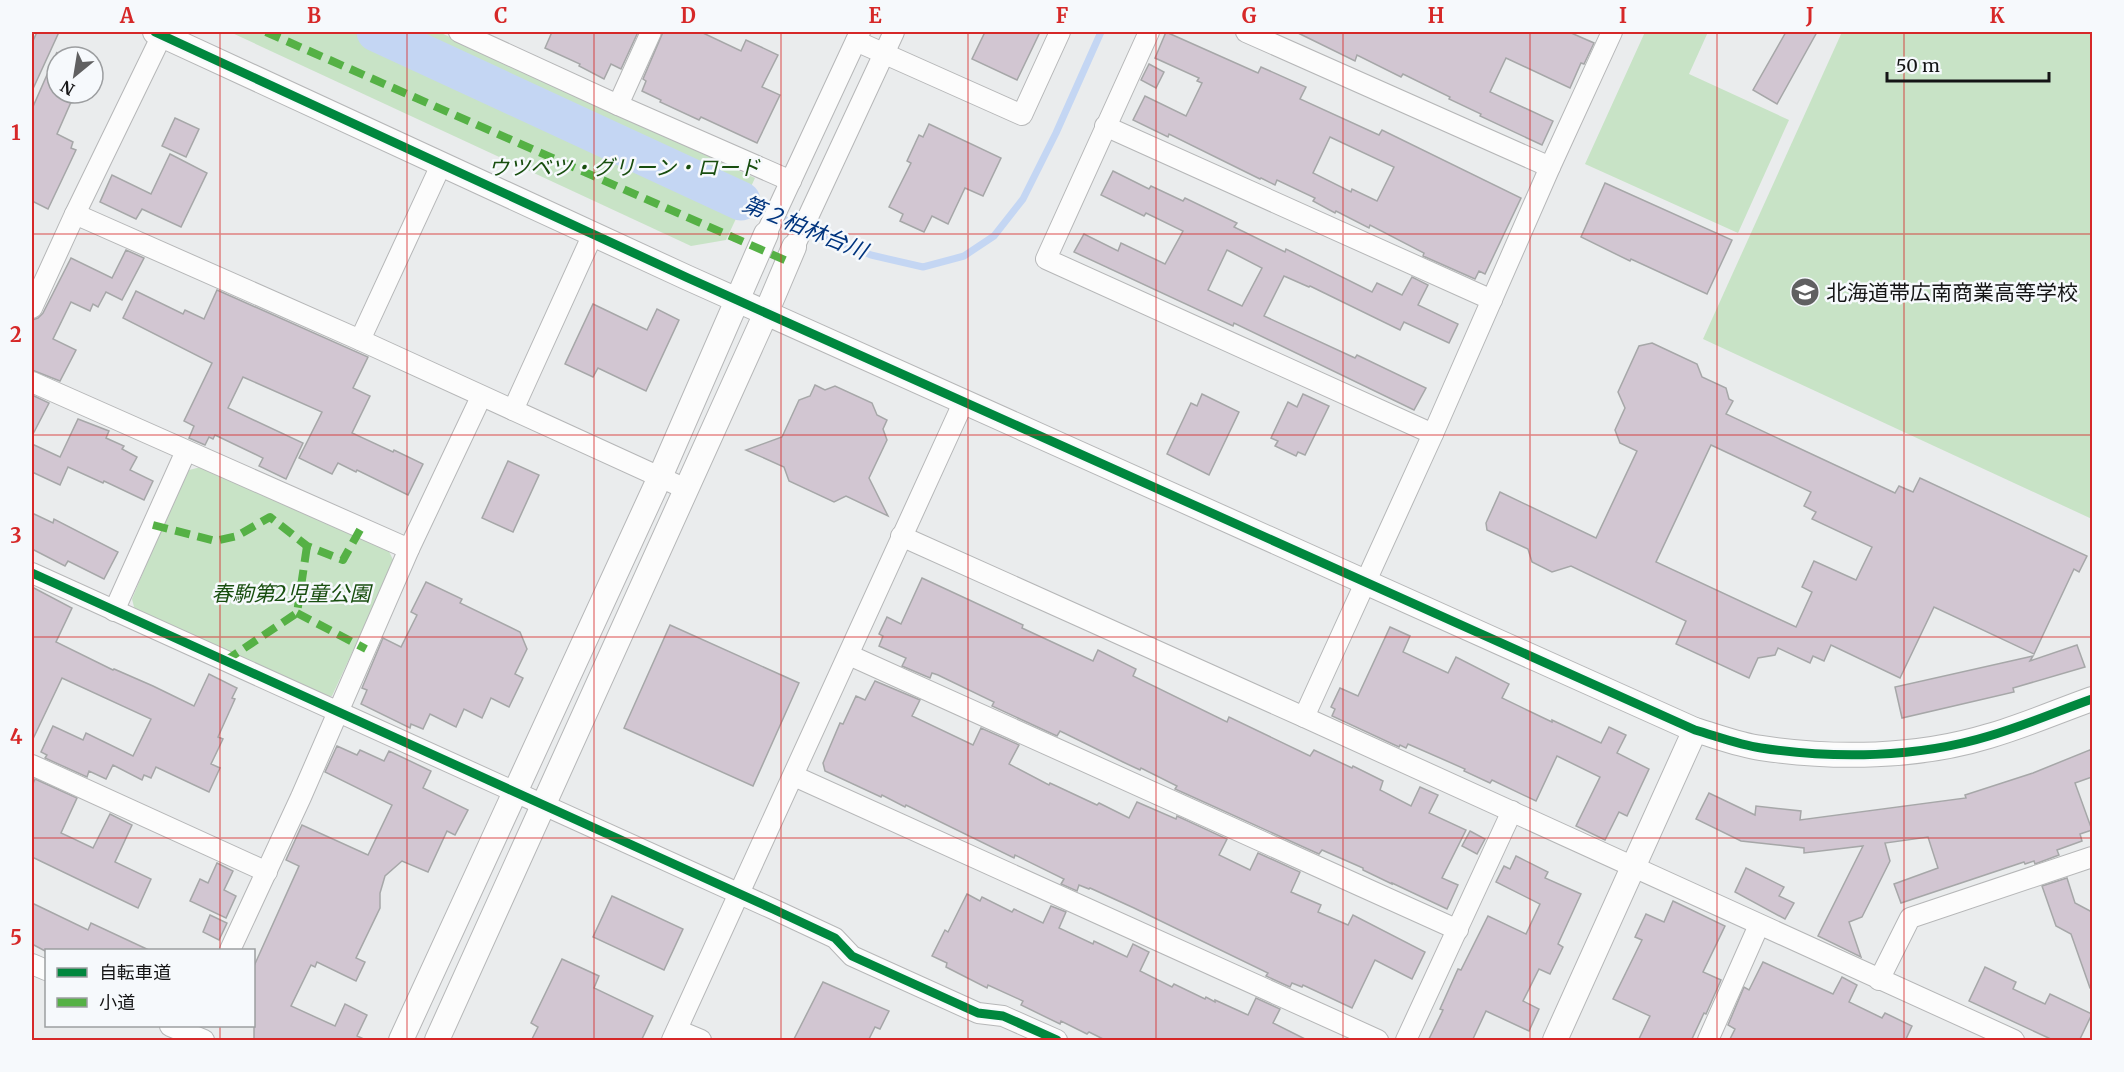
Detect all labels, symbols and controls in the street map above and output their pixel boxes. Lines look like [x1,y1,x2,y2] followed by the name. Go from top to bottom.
[119,3,135,28] text: A
[307,3,321,28] text: B
[494,3,508,28] text: C
[680,3,696,28] text: D
[868,3,882,28] text: E
[1056,3,1069,28] text: F
[1242,3,1257,28] text: G
[1428,3,1444,28] text: H
[1619,3,1627,28] text: I
[1805,3,1814,28] text: J
[1990,3,2005,28] text: K
[45,45,105,105] north arrow
[1887,45,2049,83] scale bar
[1896,54,1940,77] text: 50 m
[57,76,78,100] text: N
[11,120,21,145] text: 1
[488,154,761,181] park label: ウツベツ・グリーン・ロード
[739,189,873,265] water label: 第２柏林台川
[1789,276,1821,308] school or university icon: 北海道帯広南商業高等学校
[1826,279,2078,306] place label: 北海道帯広南商業高等学校
[10,322,22,347] text: 2
[10,523,22,548] text: 3
[212,580,373,607] park label: 春駒第2児童公園
[10,724,23,749] text: 4
[10,925,22,950] text: 5
[45,949,255,1027] legend
[99,961,171,984] text: 自転車道
[99,991,135,1014] text: 小道

